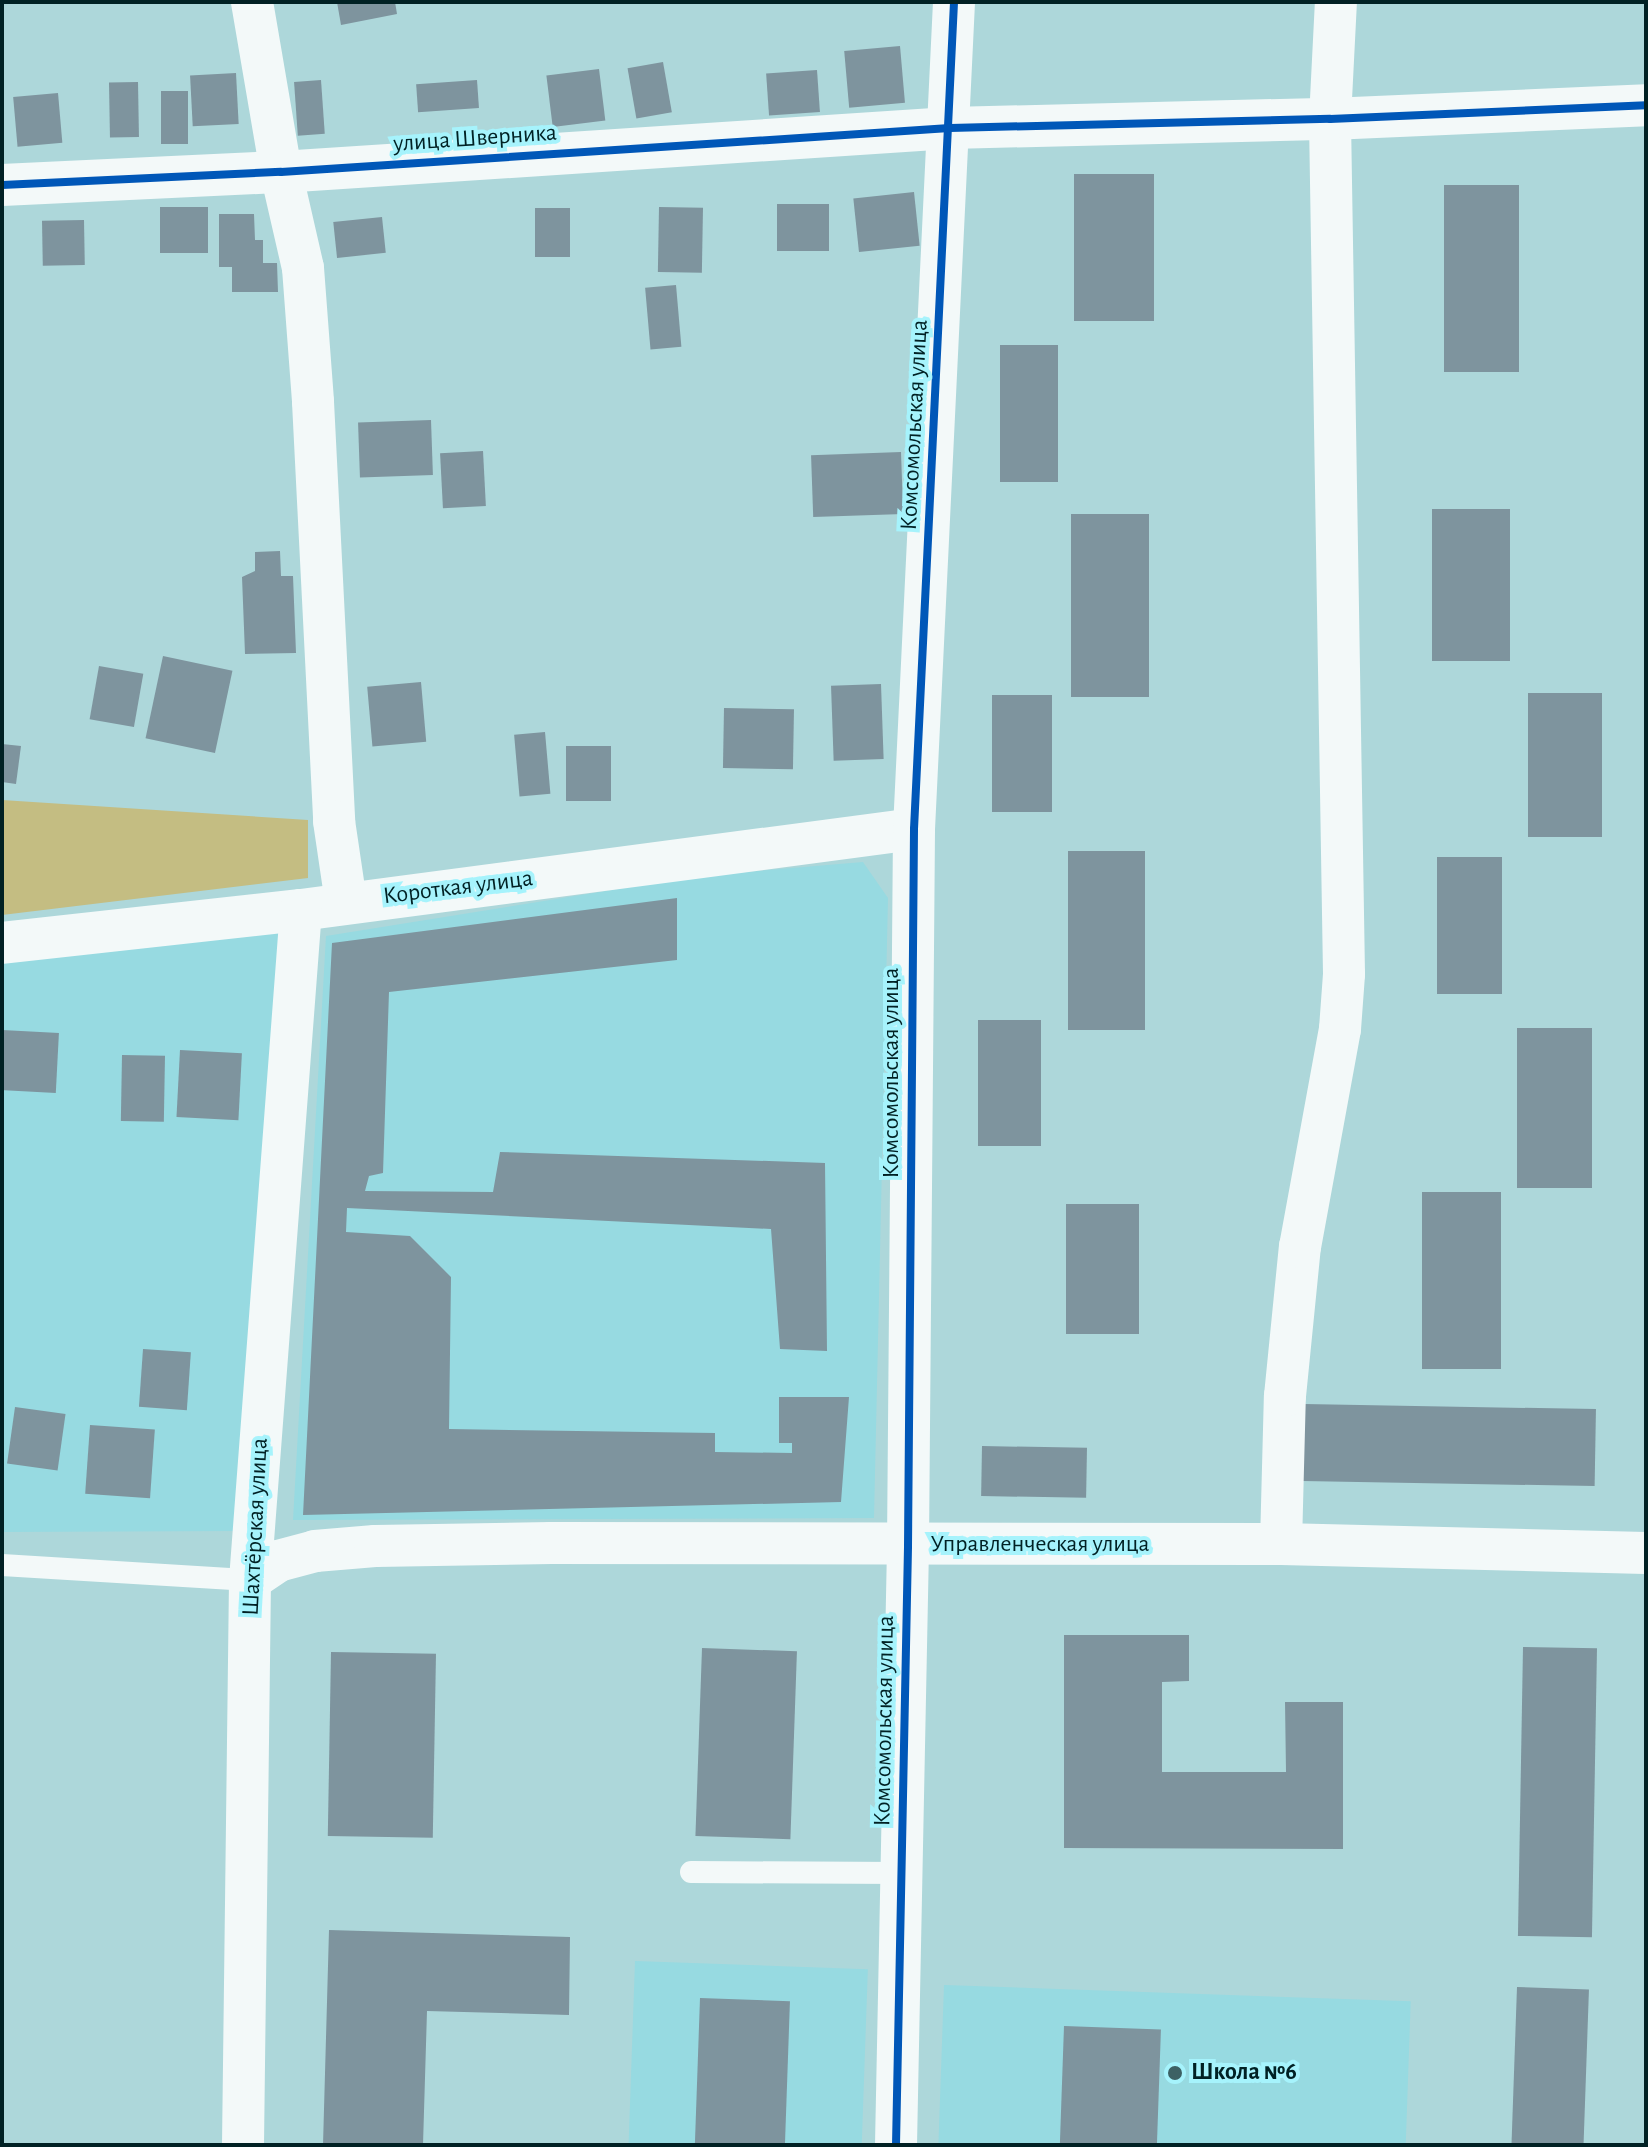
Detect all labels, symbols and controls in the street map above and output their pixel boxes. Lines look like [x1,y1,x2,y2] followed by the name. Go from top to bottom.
[392,119,558,159] street label: улица Шверника
[895,319,935,531] street label: Комсомольская улица
[381,865,535,911] street label: Короткая улица
[878,968,906,1178] street label: Комсомольская улица
[237,1437,275,1617] street label: Шахтёрская улица
[930,1531,1150,1559] street label: Управленческая улица
[869,1615,901,1827] street label: Комсомольская улица
[1191,2059,1297,2087] place label: Школа №6
[1166,2064,1184,2082] marker: Школа №6

